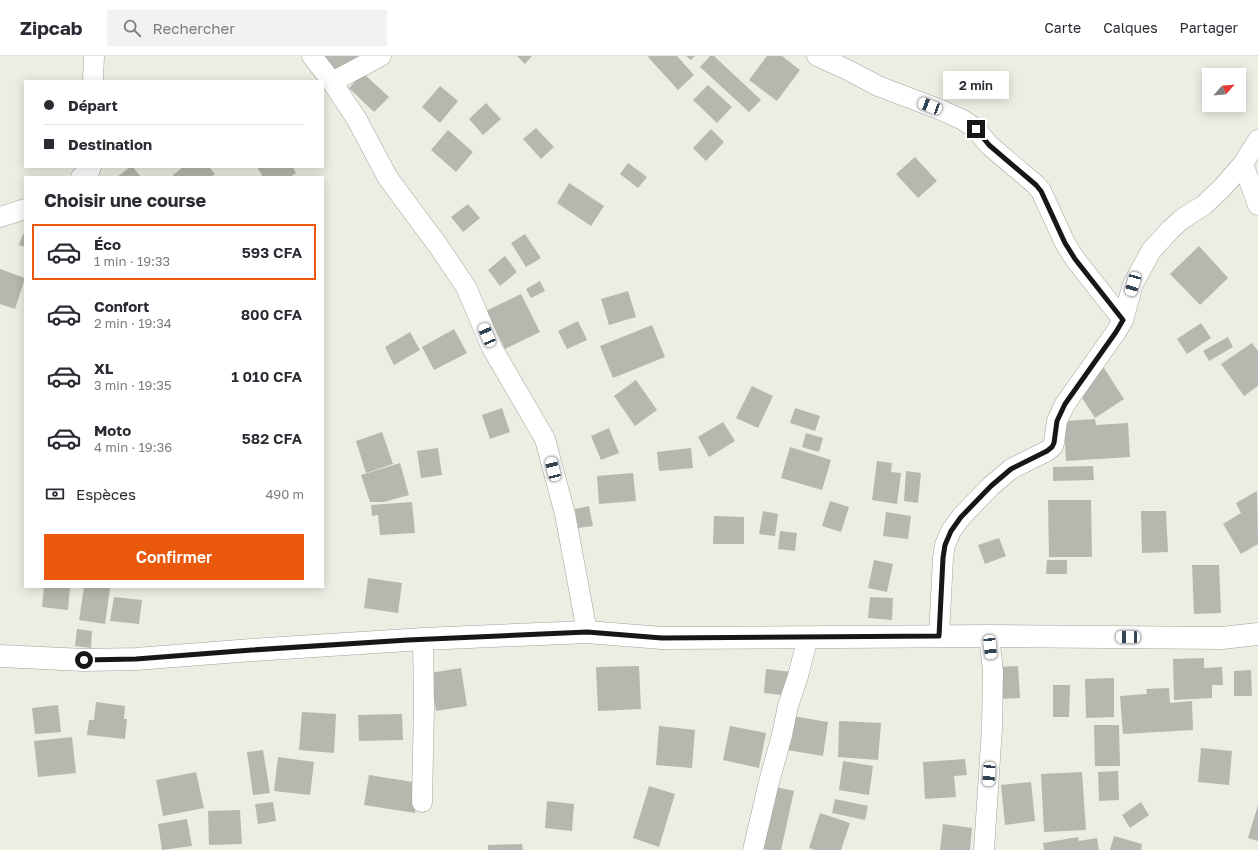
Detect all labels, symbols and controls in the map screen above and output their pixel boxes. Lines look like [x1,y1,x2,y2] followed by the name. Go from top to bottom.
[107,10,387,46] search box
[20,16,83,39] text: Zipcab
[121,17,143,39] icon: search
[153,19,235,37] text: Rechercher
[1044,19,1081,36] text: Carte
[1103,19,1158,36] text: Calques
[1180,19,1238,36] text: Partager
[1202,68,1246,112] north arrow
[1202,68,1246,112] map controls
[943,71,1009,99] callout: 2 min
[959,77,993,93] text: 2 min
[68,96,118,114] text: Départ
[917,96,943,116] car
[967,120,985,138] route end
[68,135,152,153] text: Destination
[44,189,206,211] text: Choisir une course
[46,234,82,270] icon: car
[94,235,121,253] text: Éco
[242,243,302,261] text: 593 CFA
[94,253,170,269] text: 1 min · 19:33
[1124,271,1142,297] car
[46,296,82,332] icon: car
[94,297,149,315] text: Confort
[241,305,302,323] text: 800 CFA
[94,315,172,331] text: 2 min · 19:34
[477,322,497,348] car
[46,358,82,394] icon: car
[94,359,113,377] text: XL
[231,367,302,385] text: 1 010 CFA
[94,377,171,393] text: 3 min · 19:35
[46,420,82,456] icon: car
[94,421,131,439] text: Moto
[242,429,302,447] text: 582 CFA
[94,439,172,455] text: 4 min · 19:36
[544,456,562,482] car
[44,483,66,505] icon: cash
[76,485,136,503] text: Espèces
[265,486,304,502] text: 490 m
[44,534,304,580] button: Confirmer
[1116,631,1140,643] car
[983,634,997,660] car
[75,651,93,669] route start
[982,762,996,786] car

